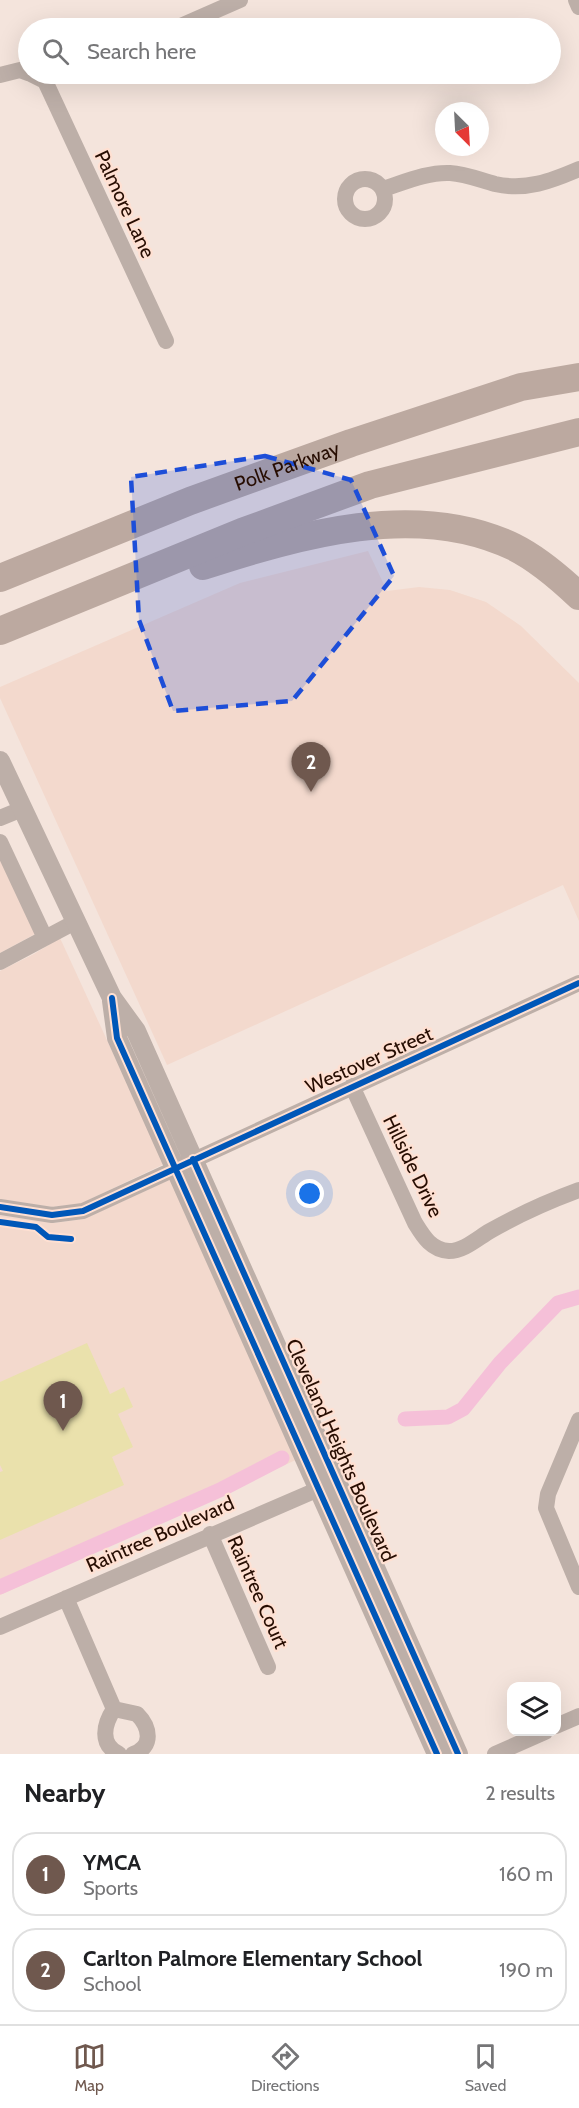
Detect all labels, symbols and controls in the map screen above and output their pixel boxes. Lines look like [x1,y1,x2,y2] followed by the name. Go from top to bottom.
[18,18,561,84] search box
[39,35,72,68] icon: search
[87,38,196,65] text: Search here
[435,102,489,156] north arrow
[90,146,160,262] street label: Palmore Lane
[231,436,343,496] street label: Polk Parkway
[292,742,330,792] pin: 2
[302,1021,436,1099] street label: Westover Street
[378,1111,448,1221] street label: Hillside Drive
[295,1179,324,1208] your location
[281,1335,401,1565] street label: Cleveland Heights Boulevard
[44,1382,82,1431] pin: 1
[82,1491,238,1577] street label: Raintree Boulevard
[222,1532,294,1652] street label: Raintree Court
[507,1682,561,1736] map controls
[507,1682,561,1736] button: layers
[24,1777,105,1809] text: Nearby
[485,1781,555,1805] text: 2 results
[83,1849,141,1876] text: YMCA
[42,1862,49,1886] text: 1
[499,1862,553,1886] text: 160 m
[83,1876,138,1900] text: Sports
[83,1945,422,1972] text: Carlton Palmore Elementary School
[40,1958,51,1982] text: 2
[499,1958,553,1982] text: 190 m
[83,1972,141,1996] text: School
[73,2040,106,2095] tab: Map
[251,2040,319,2095] tab: Directions
[465,2040,506,2095] tab: Saved

